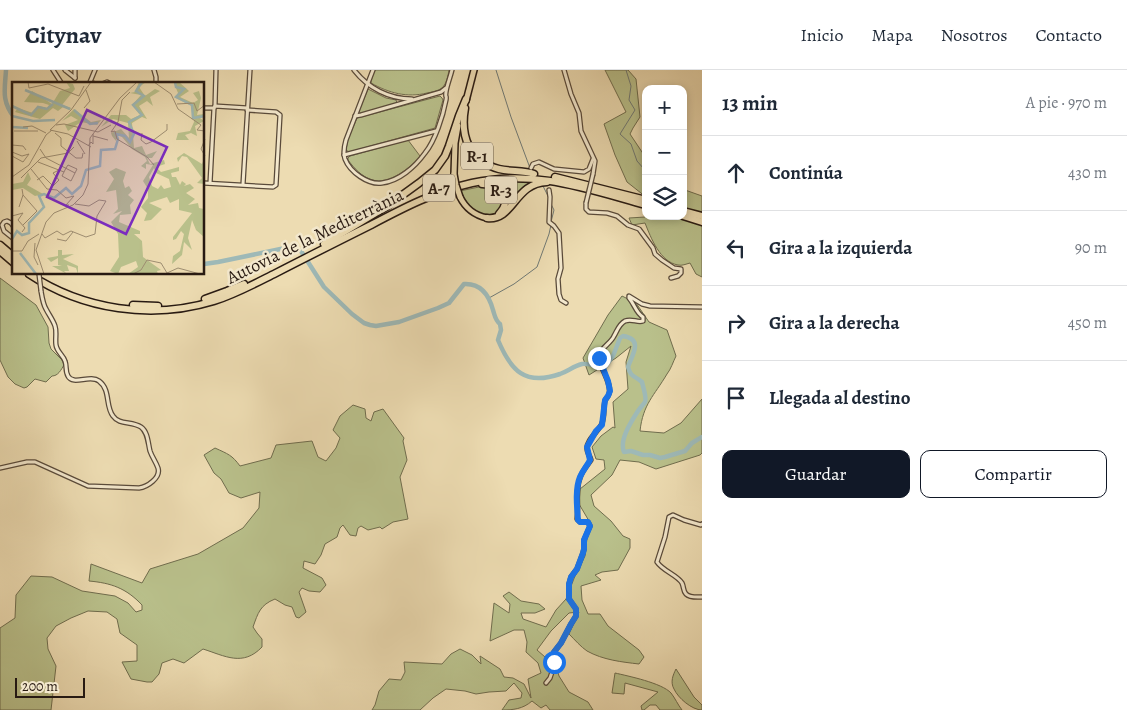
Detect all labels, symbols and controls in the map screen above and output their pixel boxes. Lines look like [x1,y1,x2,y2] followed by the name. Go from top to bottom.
[25,19,101,51] text: Citynav
[800,23,843,47] text: Inicio
[871,23,913,47] text: Mapa
[941,23,1007,47] text: Nosotros
[1035,23,1102,47] text: Contacto
[12,82,205,275] inset map
[642,85,687,220] map controls
[642,85,687,130] button: +
[722,89,778,117] text: 13 min
[1026,92,1107,114] text: A pie · 970 m
[642,130,687,175] button: −
[461,142,493,170] road number: R-1
[722,159,750,187] icon: ahead
[769,160,843,186] text: Continúa
[1068,162,1107,184] text: 430 m
[423,175,455,202] road number: A-7
[642,175,687,220] button: layers
[485,176,517,204] road number: R-3
[222,182,408,290] street label: Autovia de la Mediterrània
[722,234,750,262] icon: left
[769,235,912,261] text: Gira a la izquierda
[1075,237,1107,259] text: 90 m
[722,309,750,337] icon: right
[769,310,900,336] text: Gira a la derecha
[1068,312,1107,334] text: 450 m
[588,347,611,370] route end
[722,384,750,412] icon: arrive
[769,385,911,411] text: Llegada al destino
[722,450,910,498] button: Guardar
[920,450,1107,498] button: Compartir
[543,651,566,674] route start
[15,675,85,698] scale bar
[22,677,58,696] text: 200 m

